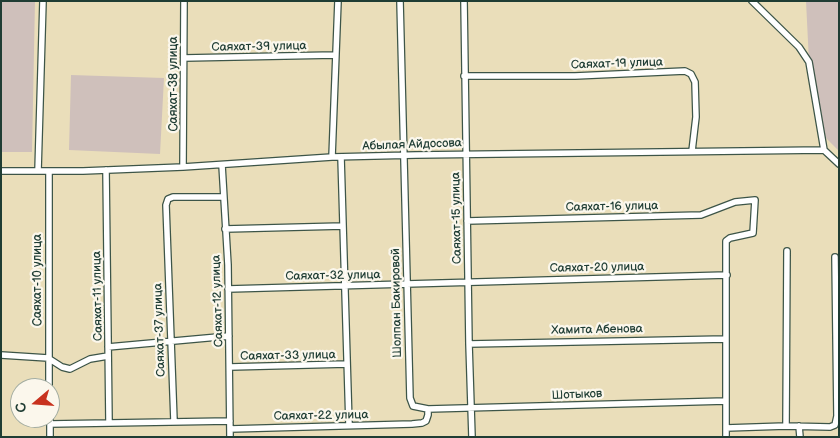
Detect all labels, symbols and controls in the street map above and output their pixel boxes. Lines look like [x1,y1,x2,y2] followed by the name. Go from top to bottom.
[167,36,181,132] street label: Саяхат-38 улица
[211,39,307,55] street label: Саяхат-39 улица
[571,55,663,73] street label: Саяхат-19 улица
[362,136,462,154] street label: Абылая Айдосова
[449,172,465,264] street label: Саяхат-15 улица
[566,199,658,215] street label: Саяхат-16 улица
[31,234,45,326] street label: Саяхат-10 улица
[389,248,405,358] street label: Шолпан Бакировой
[90,251,106,341] street label: Саяхат-11 улица
[209,255,227,347] street label: Саяхат-12 улица
[549,260,645,276] street label: Саяхат-20 улица
[285,268,381,284] street label: Саяхат-32 улица
[151,283,169,377] street label: Саяхат-37 улица
[551,322,643,338] street label: Хамита Абенова
[240,348,336,364] street label: Саяхат-33 улица
[10,378,60,428] north arrow
[551,387,603,403] street label: Шотыков
[12,400,31,415] text: С
[273,408,369,424] street label: Саяхат-22 улица

